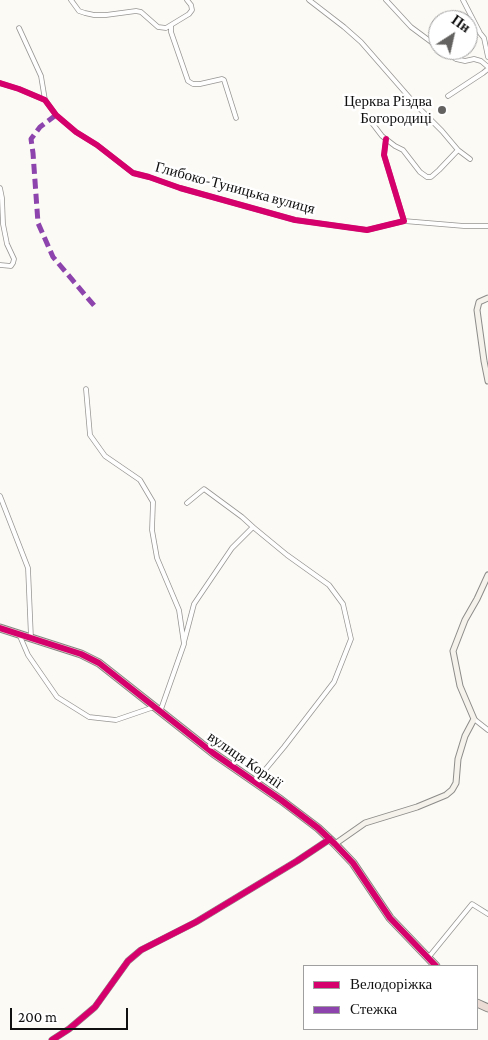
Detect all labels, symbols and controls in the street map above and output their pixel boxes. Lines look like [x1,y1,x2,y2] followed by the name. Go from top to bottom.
[428,10,478,60] north arrow
[449,12,473,36] text: Пн
[344,92,432,127] place label: Церква Різдва Богородиці
[436,104,448,116] marker: Церква Різдва Богородиці
[153,158,317,218] street label: Глибоко-Туницька вулиця
[204,728,286,792] street label: вулиця Корнії
[303,965,478,1030] legend
[350,976,432,992] text: Велодоріжка
[12,998,130,1030] scale bar
[350,1001,397,1017] text: Стежка
[18,1009,57,1025] text: 200 m

